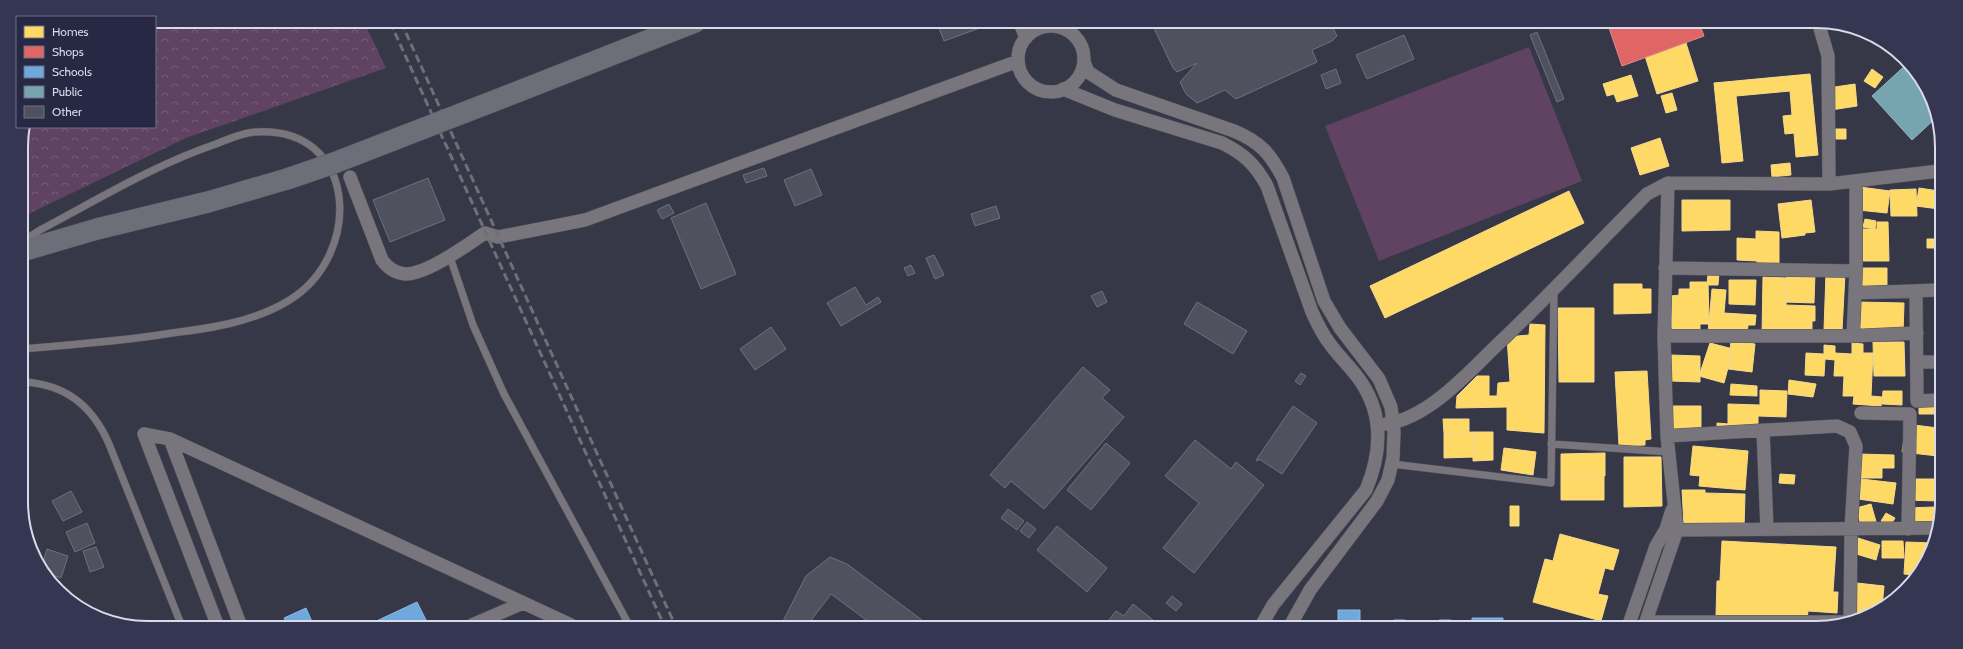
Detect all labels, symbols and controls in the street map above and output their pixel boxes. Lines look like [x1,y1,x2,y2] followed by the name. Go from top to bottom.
[16,16,156,128] legend
[52,24,89,39] text: Homes
[52,44,84,59] text: Shops
[52,64,92,79] text: Schools
[52,84,83,99] text: Public
[52,104,82,119] text: Other

